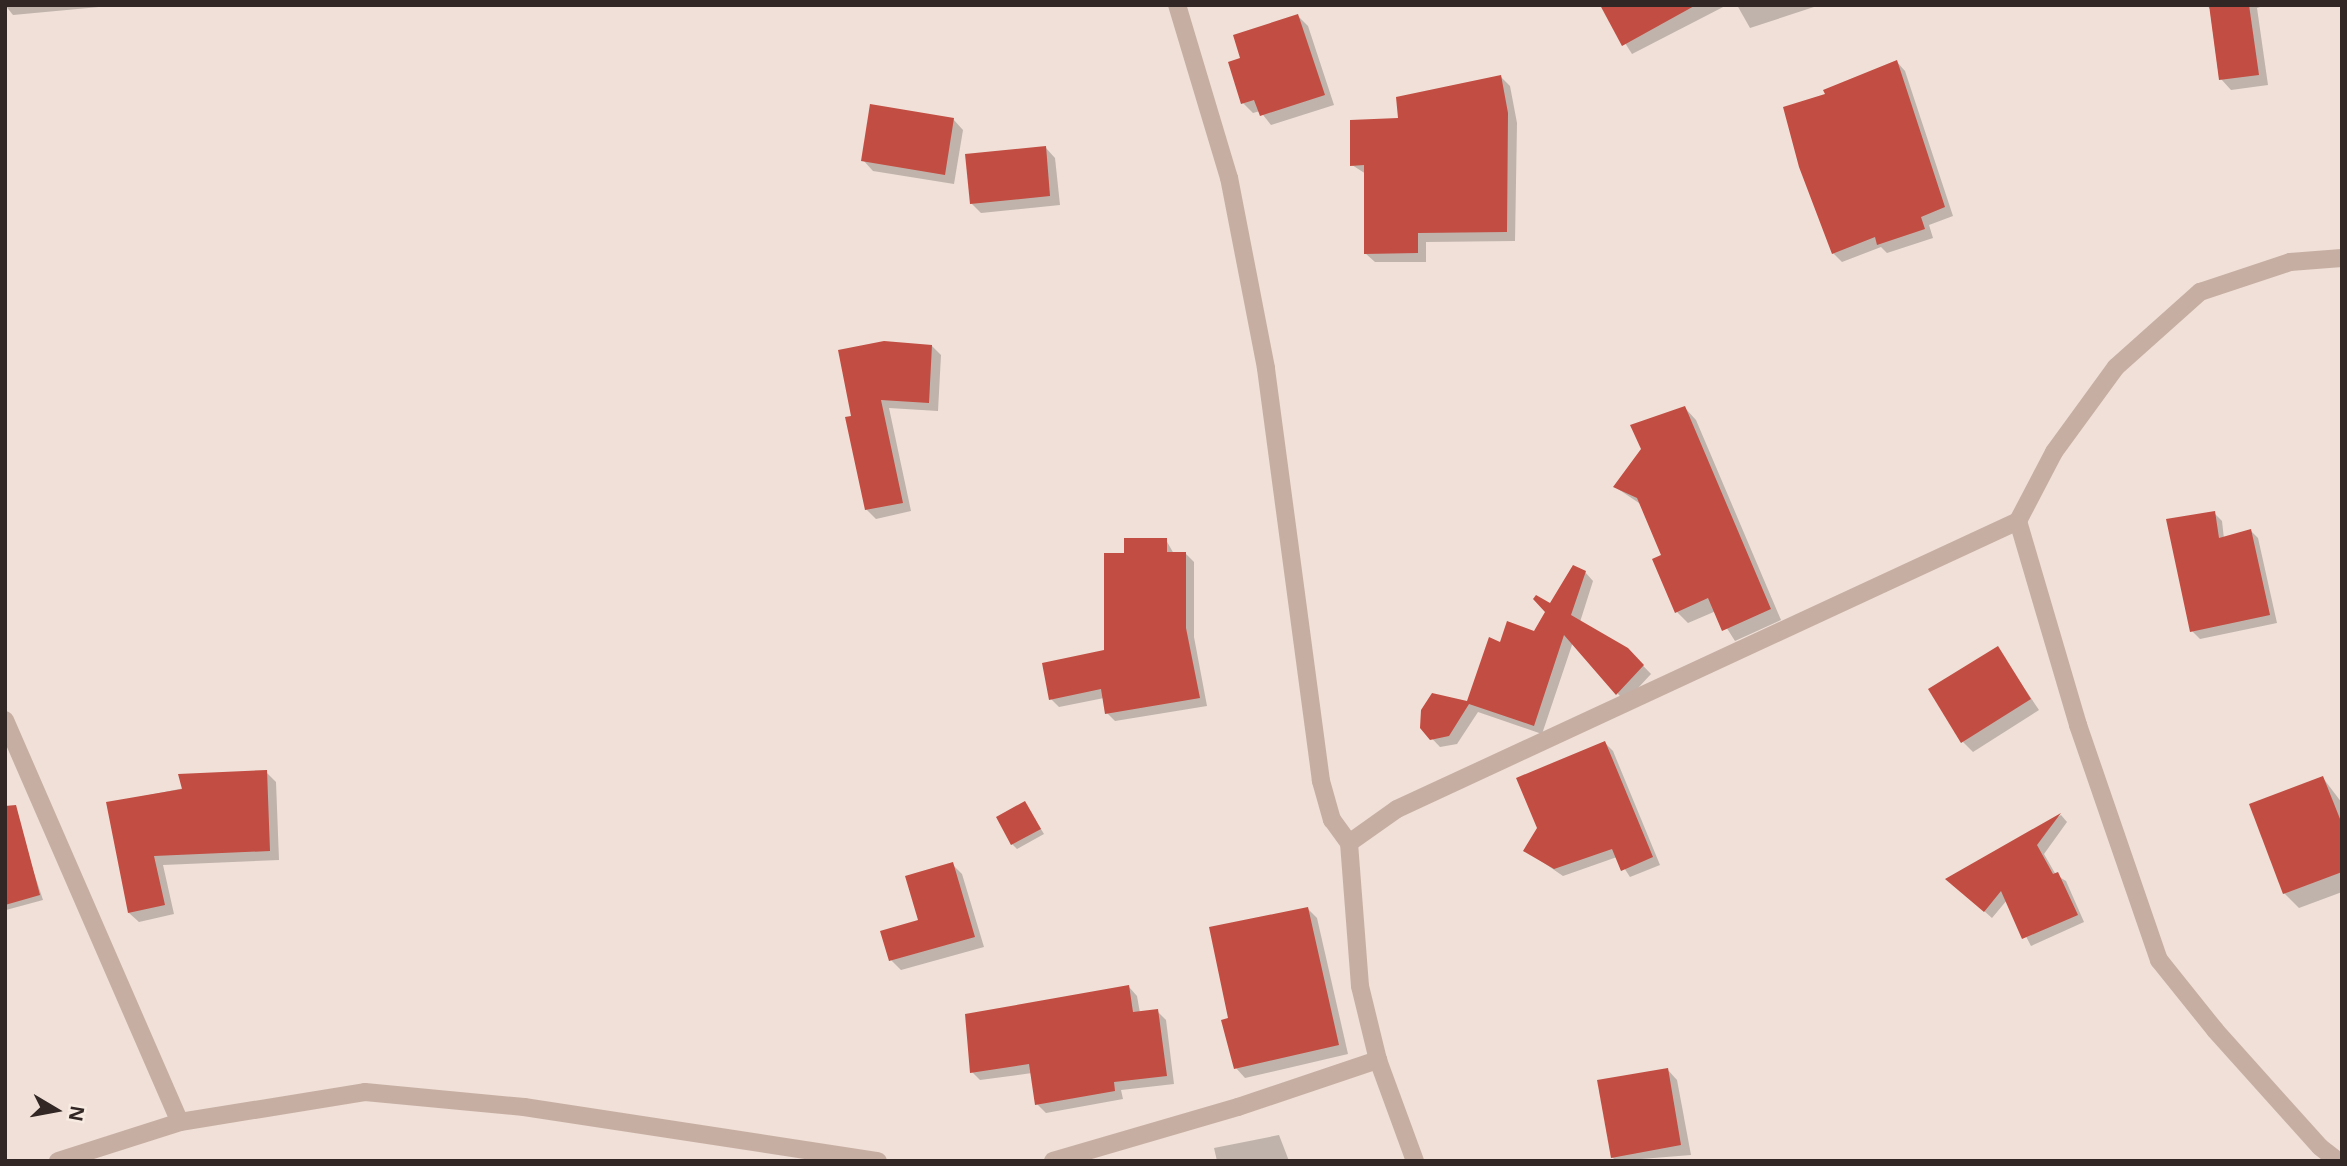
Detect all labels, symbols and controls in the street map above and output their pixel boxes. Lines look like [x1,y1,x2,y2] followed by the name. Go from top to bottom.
[21,1075,91,1145] north arrow
[63,1104,91,1124] text: N

